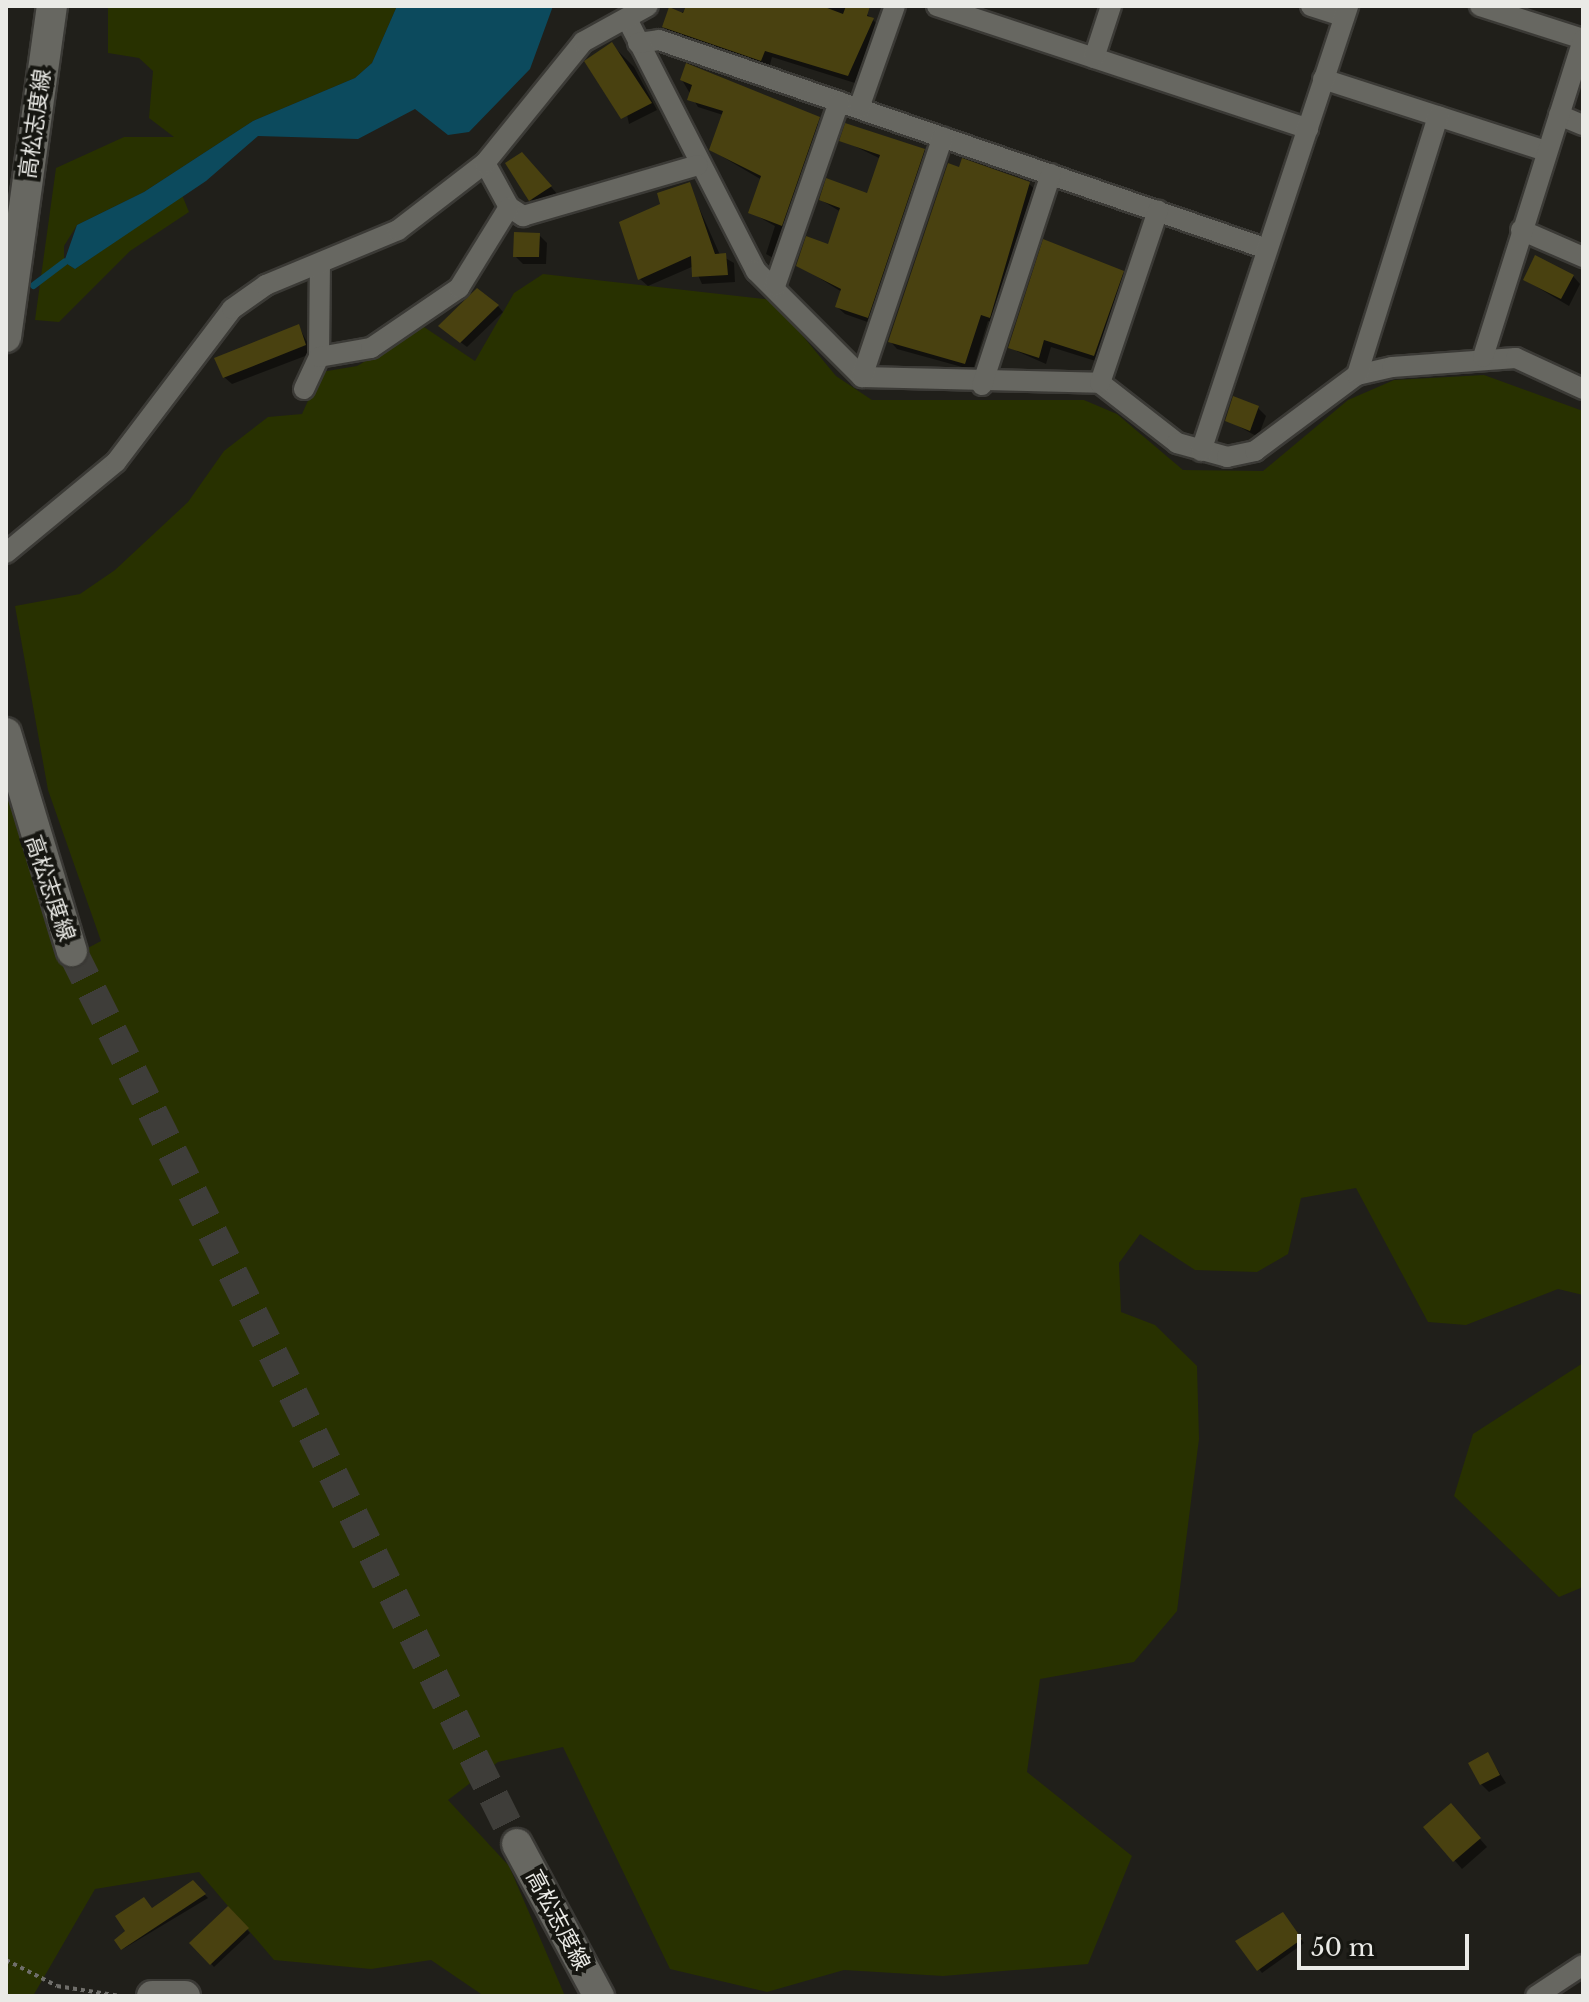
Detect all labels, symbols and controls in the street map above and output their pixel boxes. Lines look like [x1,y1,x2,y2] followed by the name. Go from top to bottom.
[14,68,56,180] street label: 高松志度線
[20,832,80,944] street label: 高松志度線
[521,1865,595,1975] street label: 高松志度線
[1301,1918,1473,1968] scale bar
[1311,1933,1374,1962] text: 50 m

